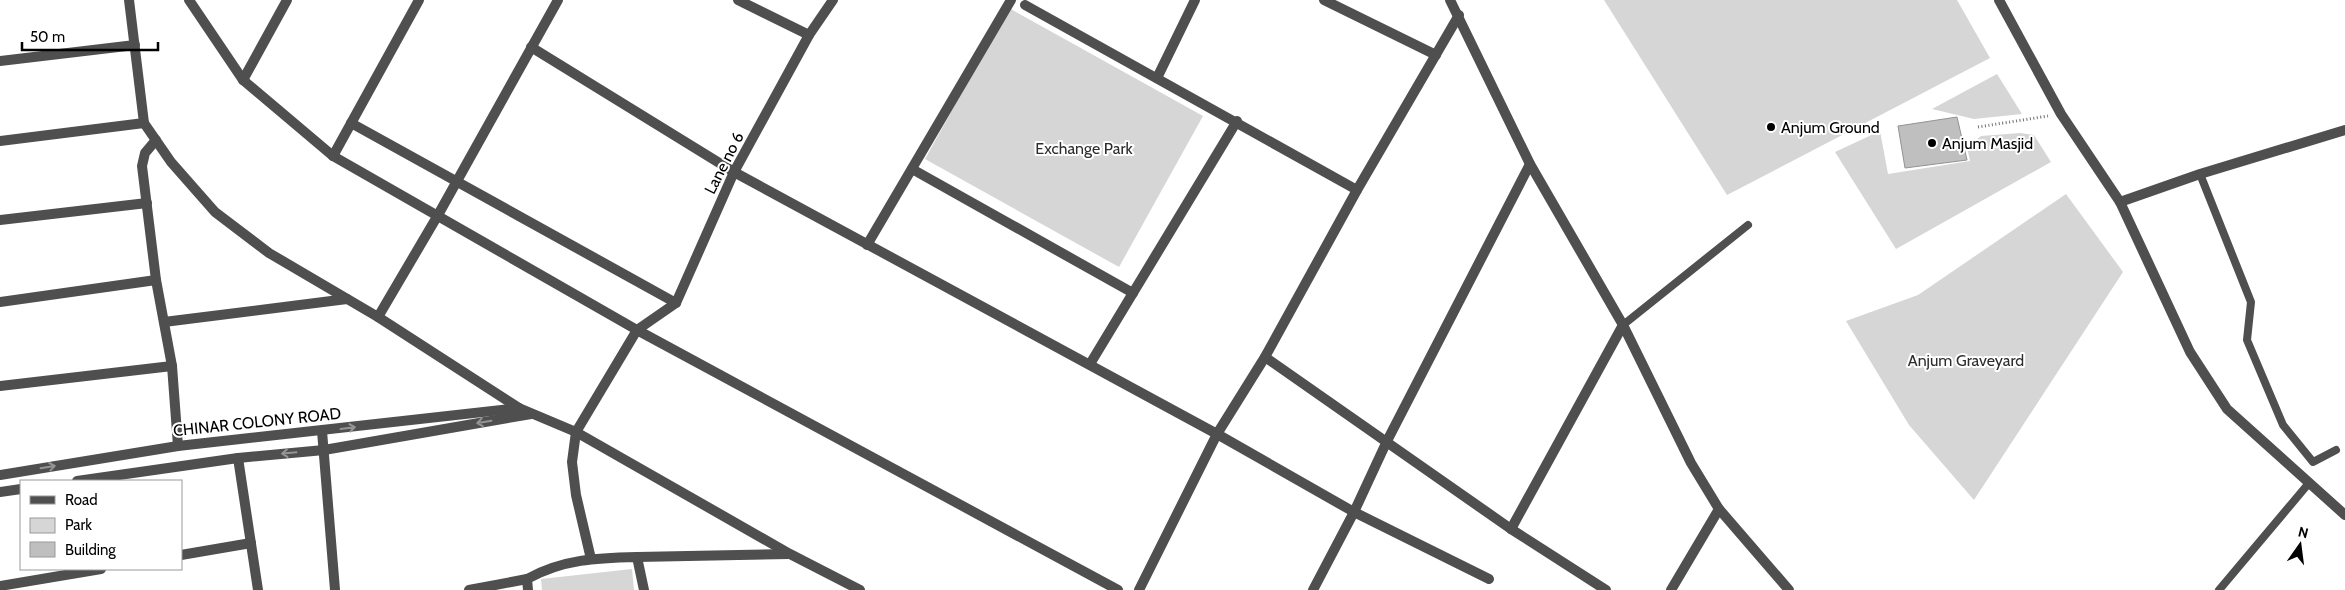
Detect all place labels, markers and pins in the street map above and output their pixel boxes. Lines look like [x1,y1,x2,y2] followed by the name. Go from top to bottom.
[1781,118,1880,137] place label: Anjum Ground
[1765,121,1777,133] marker: Anjum Ground
[1942,134,2033,153] place label: Anjum Masjid
[1926,137,1938,149] marker: Anjum Masjid

